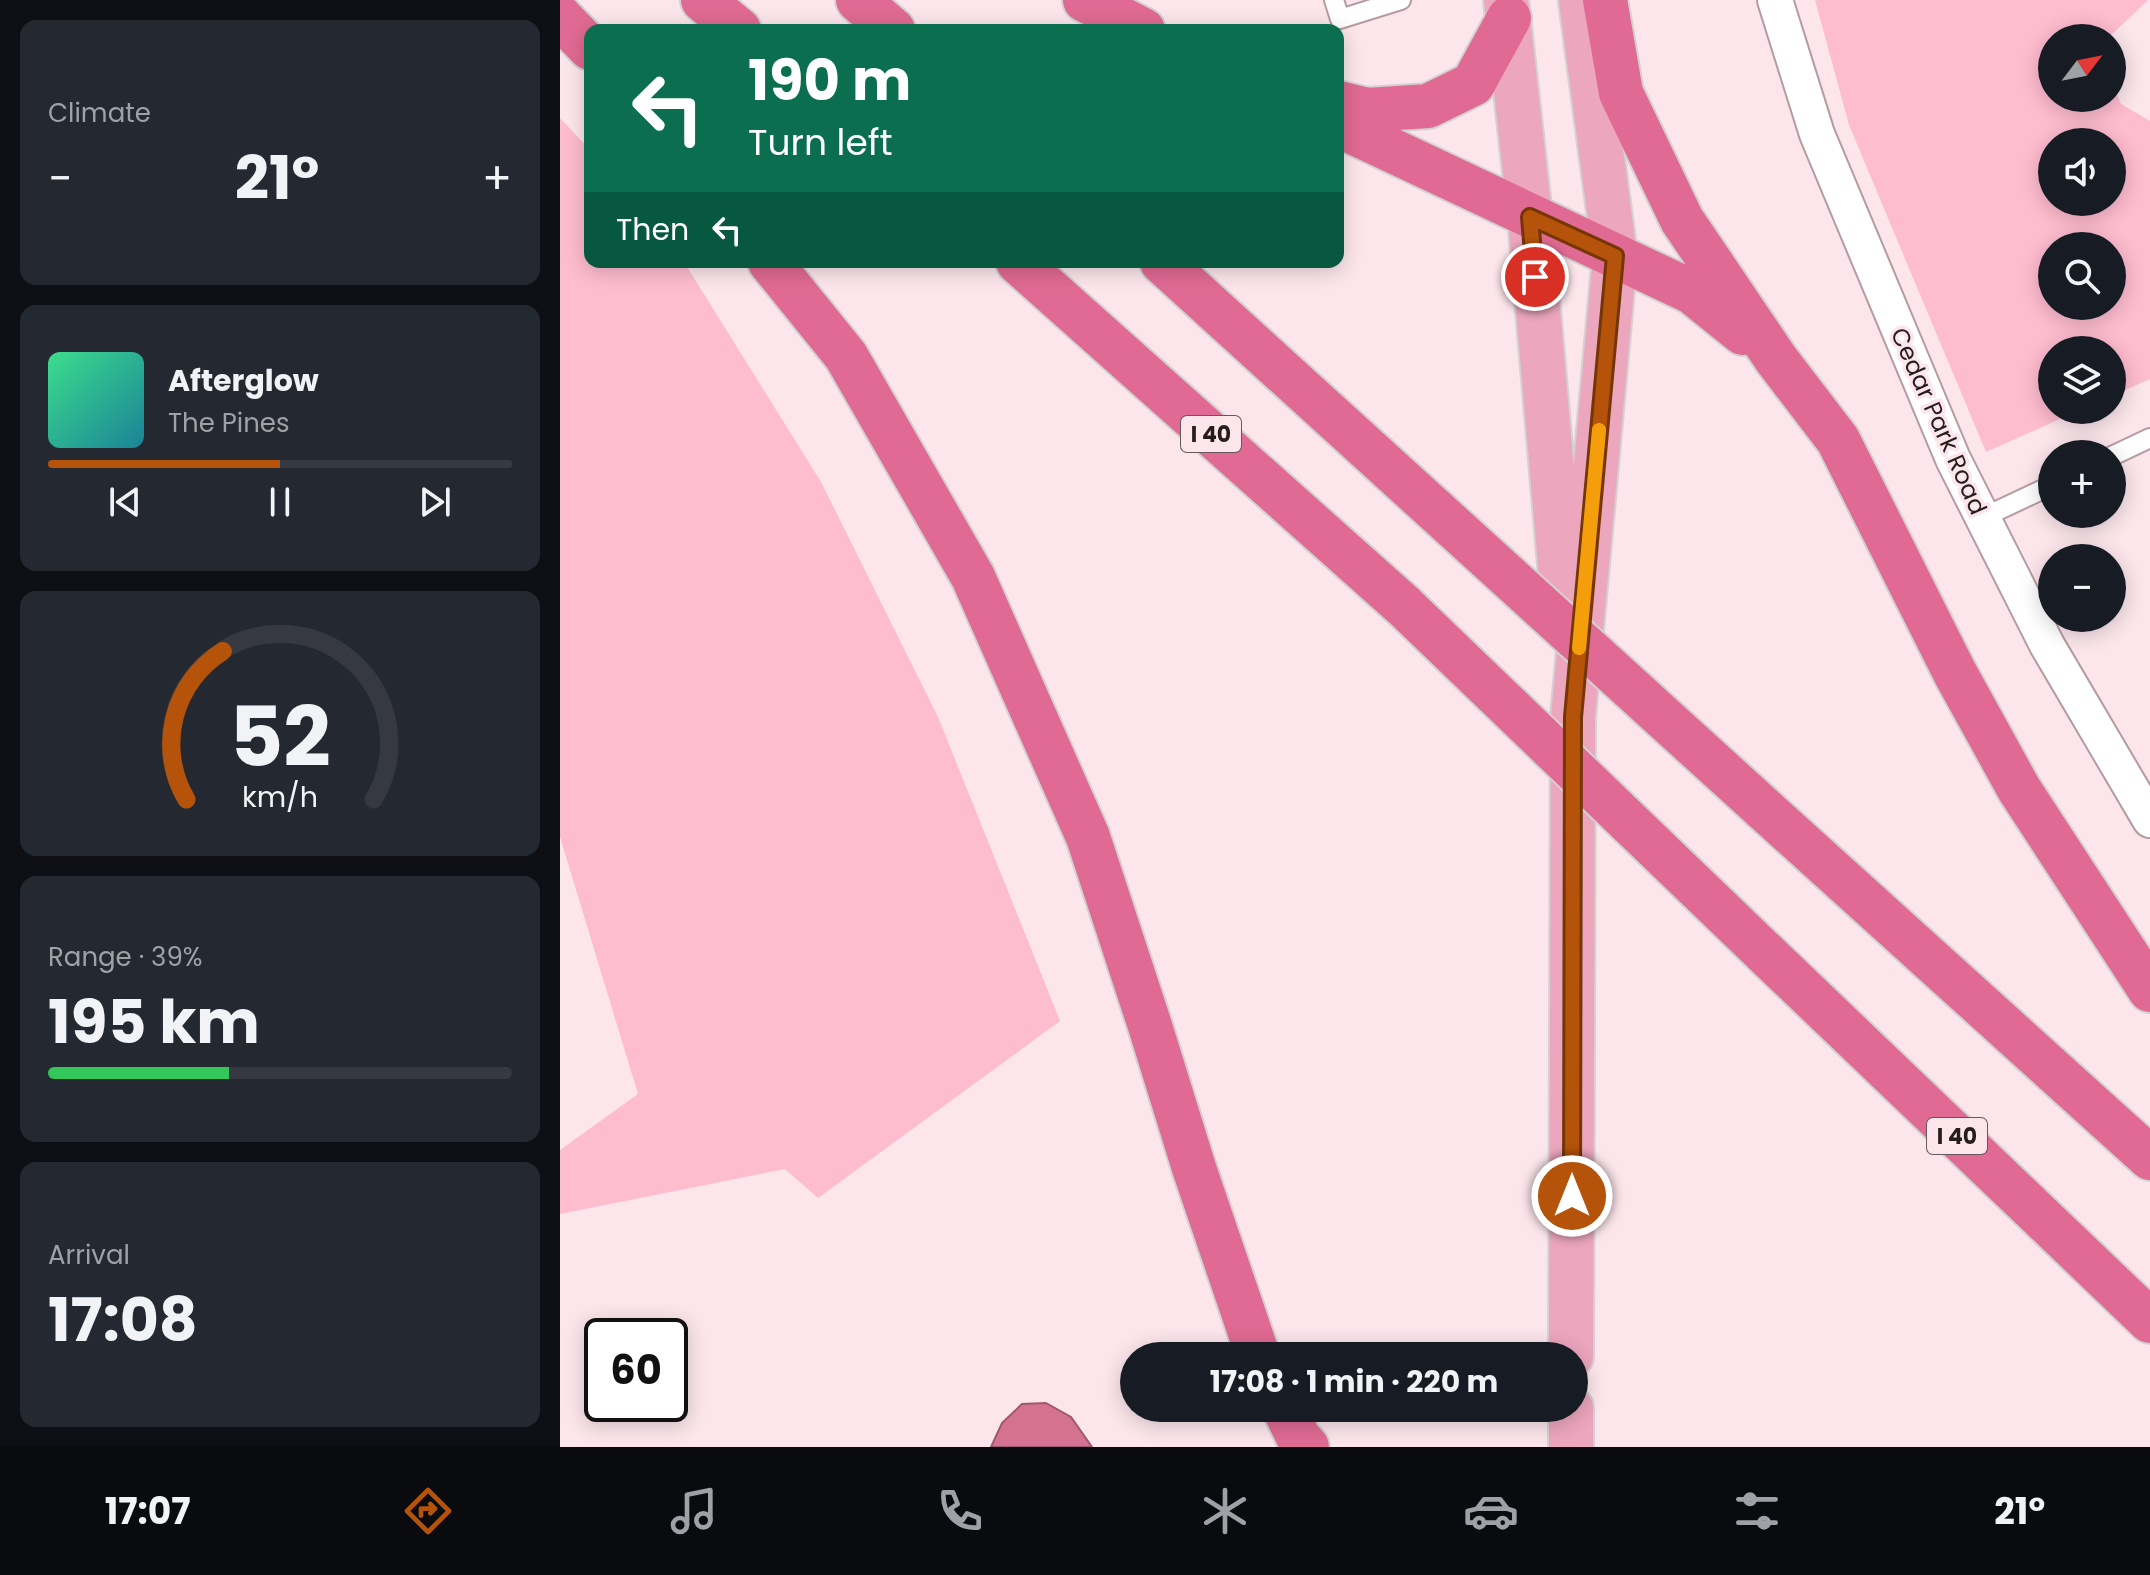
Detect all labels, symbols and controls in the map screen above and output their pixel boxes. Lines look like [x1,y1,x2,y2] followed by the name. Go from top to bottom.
[2038,24,2126,112] north arrow
[2038,24,2126,632] map controls
[748,41,911,120] text: 190 m
[616,56,720,160] icon: left
[48,95,151,131] text: Climate
[748,117,893,168] text: Turn left
[2038,128,2126,216] button: sound
[235,136,319,220] text: 21°
[48,148,72,209] text: −
[482,148,512,209] text: +
[616,208,689,251] text: Then
[705,208,749,252] icon: left
[2038,232,2126,320] button: search
[1501,243,1569,311] pin
[1513,255,1557,299] icon: arrive
[1883,322,1995,520] street label: Cedar Park Road
[2038,336,2126,424] button: layers
[168,359,319,402] text: Afterglow
[168,405,290,441] text: The Pines
[1181,416,1241,452] road number: I 40
[2038,440,2126,528] button: +
[103,480,147,524] icon: previous
[258,480,302,524] icon: pause
[413,480,457,524] icon: next
[2038,544,2126,632] button: −
[229,678,331,794] text: 52
[242,777,318,817] text: km/h
[48,939,203,975] text: Range · 39%
[48,980,260,1064] text: 195 km
[1927,1118,1987,1154] road number: I 40
[1530,1154,1614,1238] position arrow
[48,1237,130,1273] text: Arrival
[48,1278,198,1362] text: 17:08
[584,1318,688,1422] speed limit sign: 60
[1210,1360,1498,1403] text: 17:08 · 1 min · 220 m
[400,1483,456,1539] icon: directions
[666,1483,722,1539] icon: music
[932,1483,988,1539] icon: phone
[1197,1483,1253,1539] icon: climate
[1463,1483,1519,1539] icon: car
[1729,1483,1785,1539] icon: filters
[105,1486,191,1537] text: 17:07
[1994,1486,2045,1537] text: 21°

